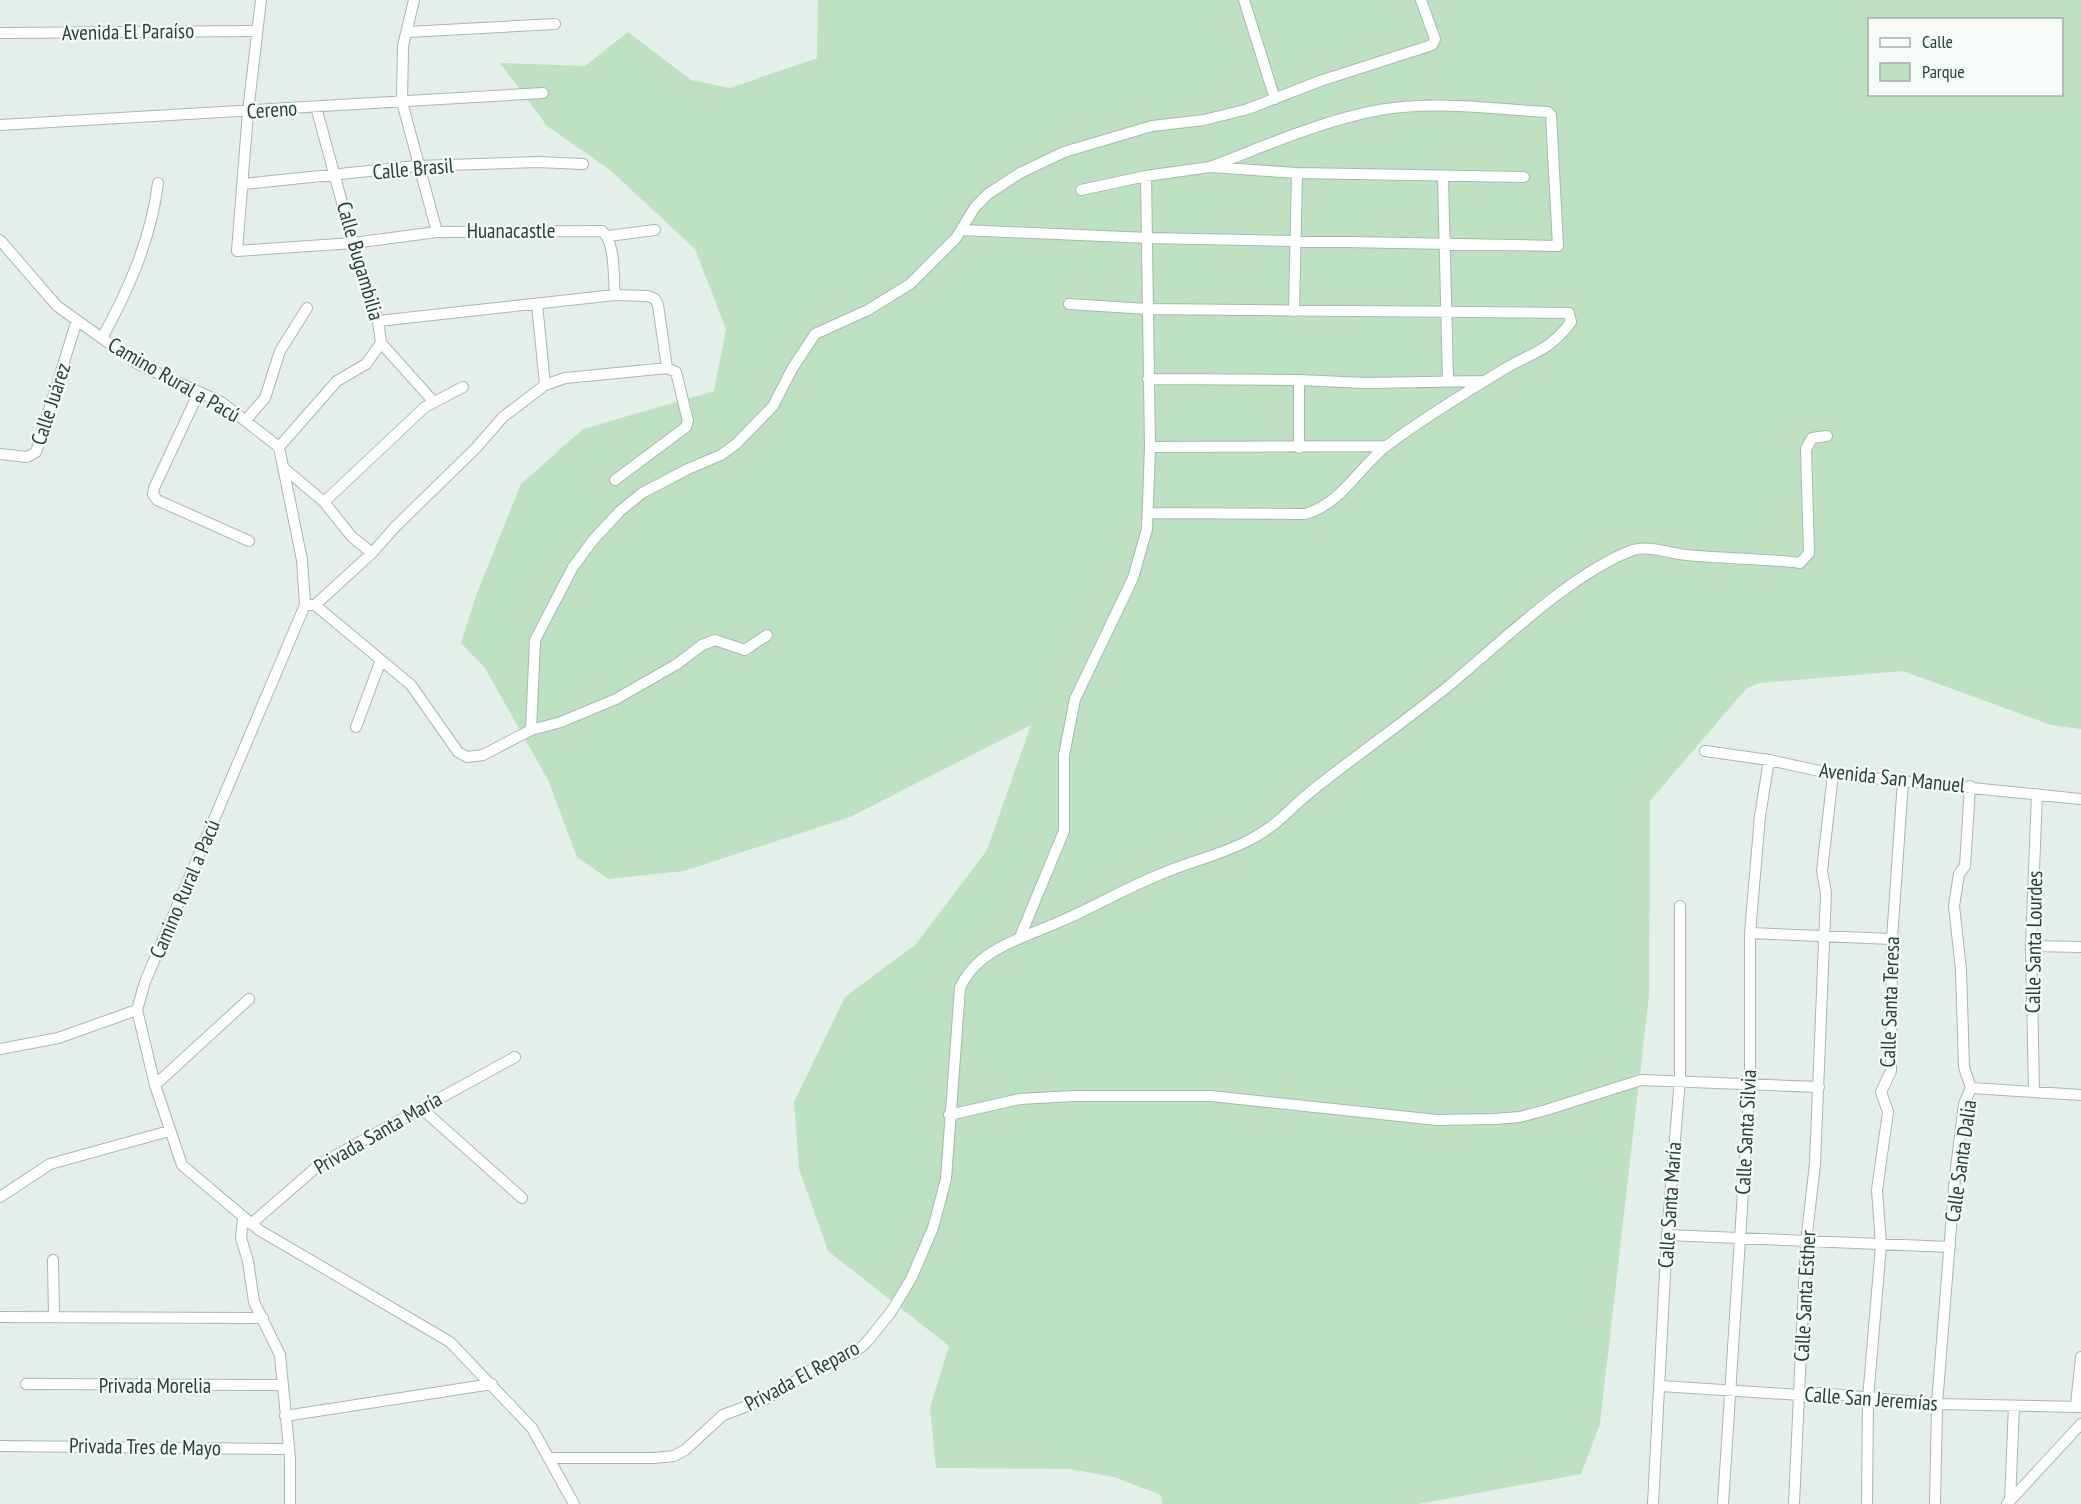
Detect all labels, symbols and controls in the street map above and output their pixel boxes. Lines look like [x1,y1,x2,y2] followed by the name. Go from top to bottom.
[62,17,194,46] street label: Avenida El Paraíso
[1868,18,2063,96] legend
[1922,30,1953,53] text: Calle
[1922,60,1965,83] text: Parque
[246,94,298,125] street label: Cereno
[371,152,455,185] street label: Calle Brasil
[331,198,390,323] street label: Calle Bugambilia
[467,217,555,244] street label: Huanacastle
[103,331,245,428] street label: Camino Rural a Pacú
[25,359,77,448] street label: Calle Juárez
[1818,756,1966,799] street label: Avenida San Manuel
[143,815,226,962] street label: Camino Rural a Pacú
[2019,871,2048,1013] street label: Calle Santa Lourdes
[1874,936,1905,1068] street label: Calle Santa Teresa
[1729,1069,1762,1195] street label: Calle Santa Silvia
[309,1085,447,1180] street label: Privada Santa María
[1939,1098,1982,1224] street label: Calle Santa Dalia
[1652,1141,1687,1269] street label: Calle Santa María
[1788,1229,1821,1362] street label: Calle Santa Esther
[740,1334,864,1417] street label: Privada El Reparo
[99,1372,211,1399] street label: Privada Morelia
[1803,1380,1939,1417] street label: Calle San Jeremías
[69,1432,221,1461] street label: Privada Tres de Mayo

